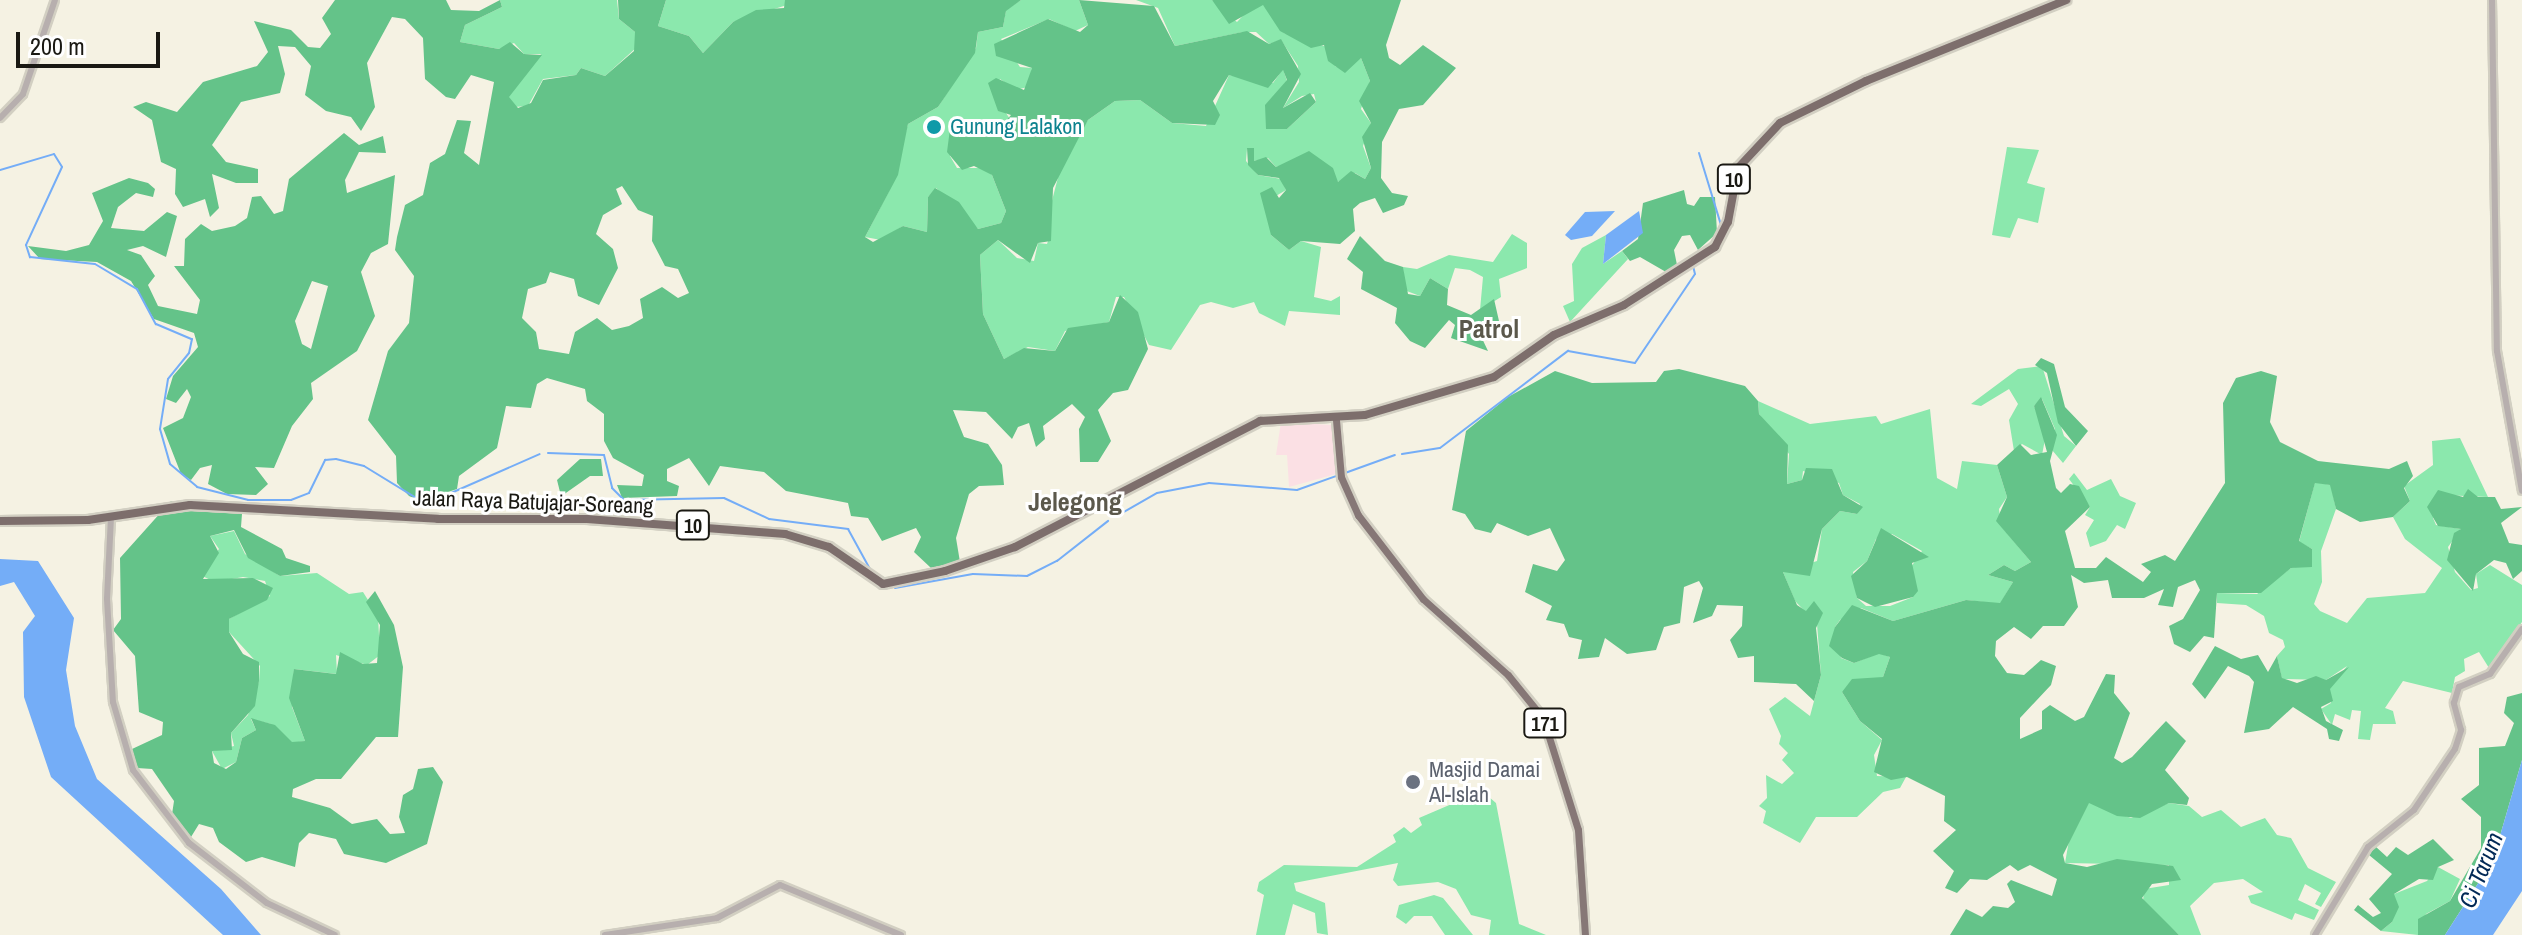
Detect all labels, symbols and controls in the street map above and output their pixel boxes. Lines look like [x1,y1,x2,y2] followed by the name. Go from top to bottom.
[20,16,164,66] scale bar
[30,30,85,62] text: 200 m
[950,114,1082,140] place label: Gunung Lalakon
[925,118,943,136] marker: Gunung Lalakon
[1716,163,1752,195] road number: 10
[1459,313,1519,345] district label: Patrol
[412,485,654,519] street label: Jalan Raya Batujajar-Soreang
[1028,486,1122,518] district label: Jelegong
[675,509,711,541] road number: 10
[1523,707,1567,739] road number: 171
[1429,756,1540,808] place label: Masjid Damai Al-Islah
[1404,773,1422,791] marker: Masjid Damai Al-Islah
[2453,828,2509,912] water label: Ci Tarum

